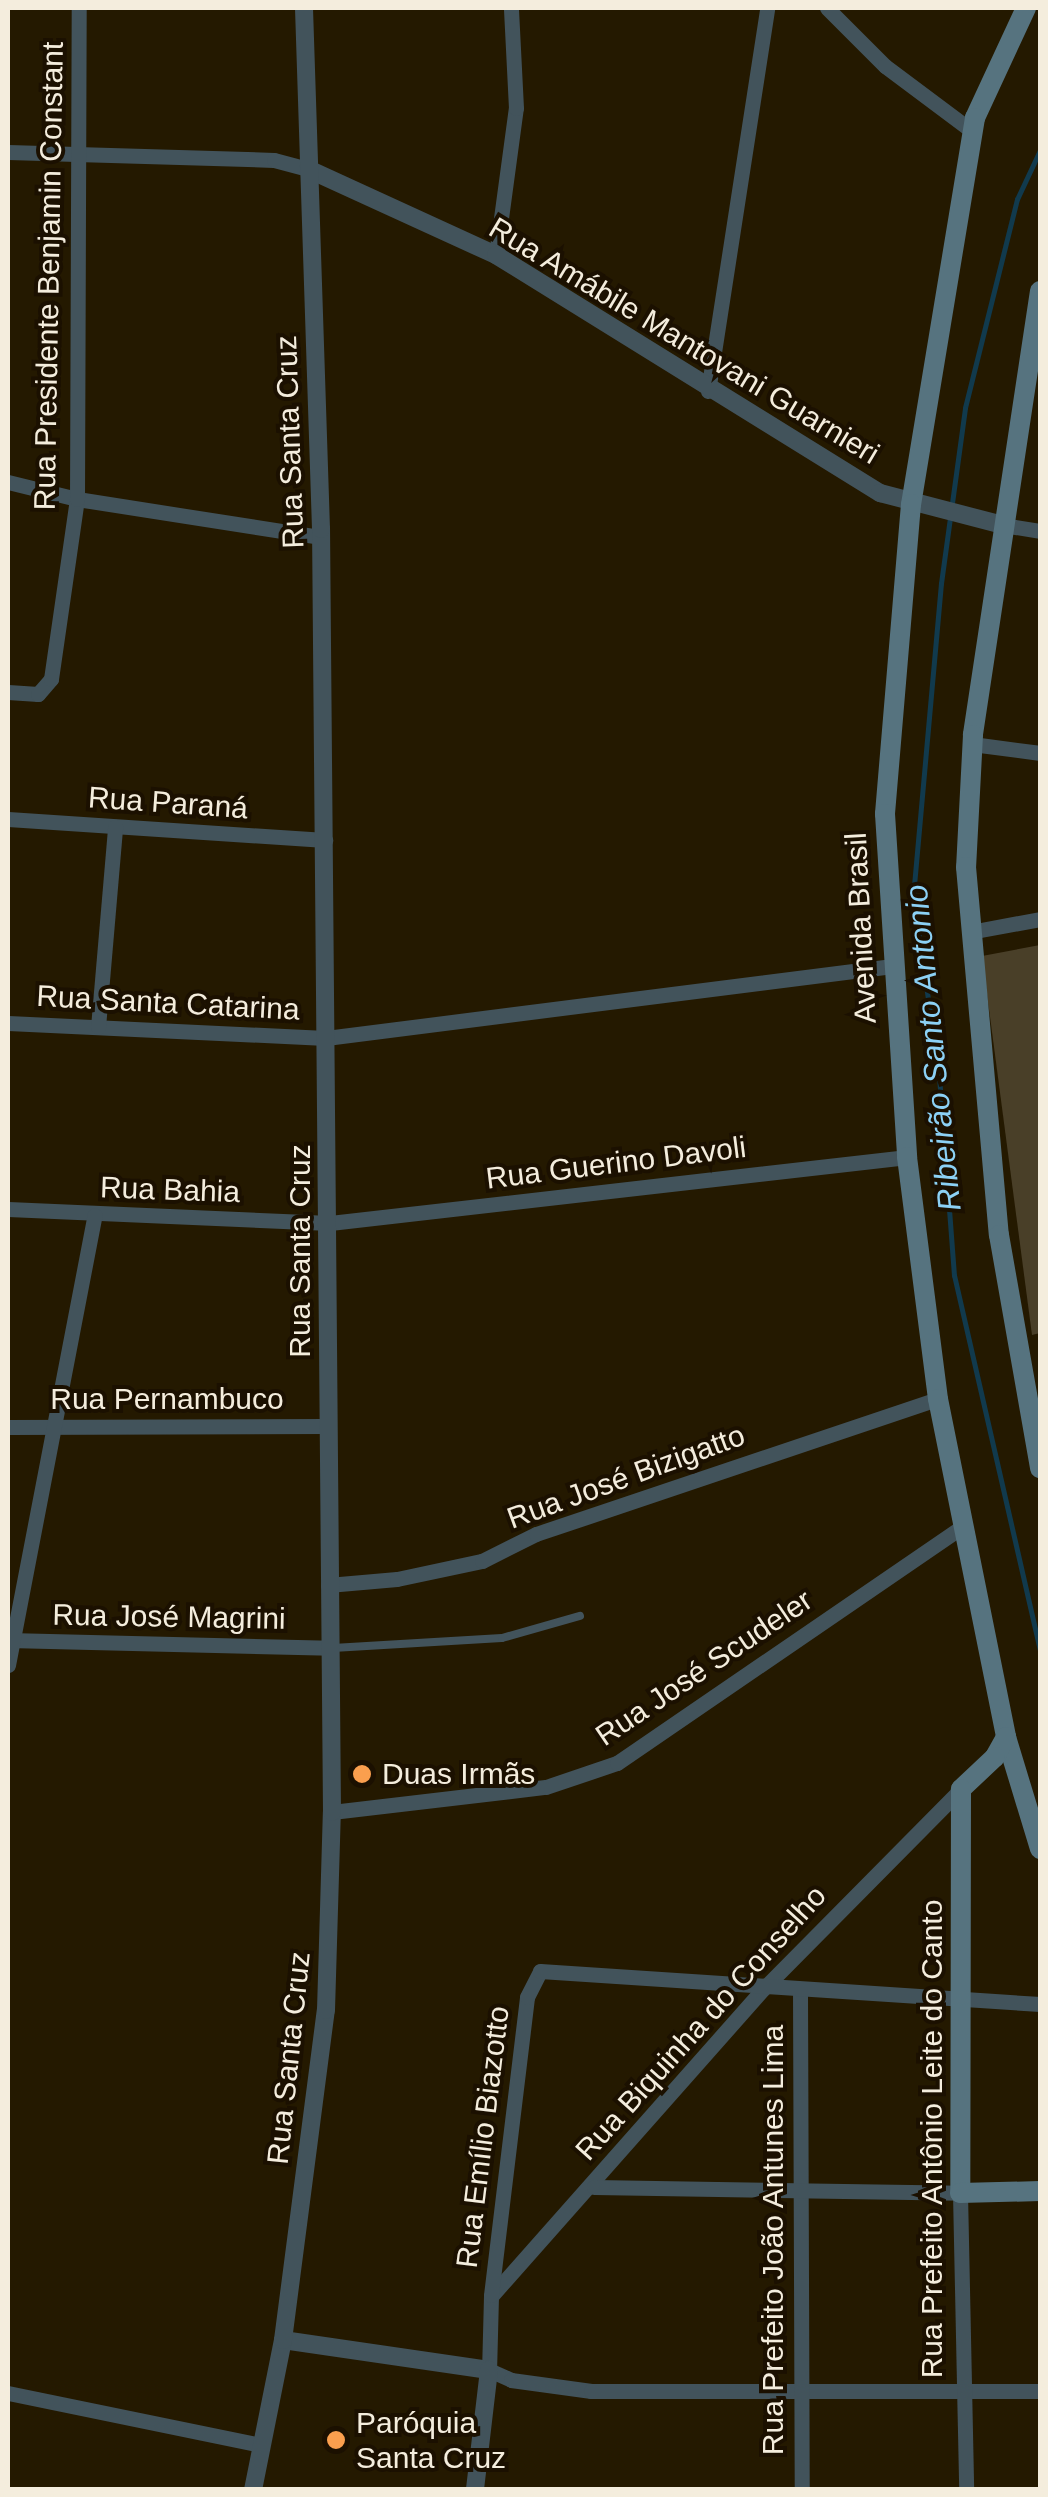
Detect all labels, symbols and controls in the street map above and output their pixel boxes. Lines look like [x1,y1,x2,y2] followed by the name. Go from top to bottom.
[27,41,71,511] street label: Rua Presidente Benjamin Constant
[482,210,886,472] street label: Rua Amábile Mantovani Guarnieri
[268,335,312,549] street label: Rua Santa Cruz
[87,779,249,827] street label: Rua Paraná
[838,832,884,1024] street label: Avenida Brasil
[897,882,969,1214] water label: Ribeirão Santo Antonio
[35,978,301,1028] street label: Rua Santa Catarina
[484,1129,748,1197] street label: Rua Guerino Davoli
[282,1144,318,1358] street label: Rua Santa Cruz
[99,1170,241,1210] street label: Rua Bahia
[50,1381,284,1417] street label: Rua Pernambuco
[502,1417,750,1537] street label: Rua José Bizigatto
[589,1582,819,1754] street label: Rua José Scudeler
[52,1597,286,1637] street label: Rua José Magrini
[382,1756,535,1792] place label: Duas Irmãs
[351,1763,373,1785] marker: Duas Irmãs
[568,1878,834,2168] street label: Rua Biquinha do Conselho
[914,1899,950,2379] street label: Rua Prefeito Antônio Leite do Canto
[260,1950,318,2166] street label: Rua Santa Cruz
[449,2004,517,2270] street label: Rua Emílio Biazotto
[755,2024,791,2456] street label: Rua Prefeito João Antunes Lima
[356,2405,506,2476] place label: Paróquia Santa Cruz
[325,2429,347,2451] marker: Paróquia Santa Cruz

